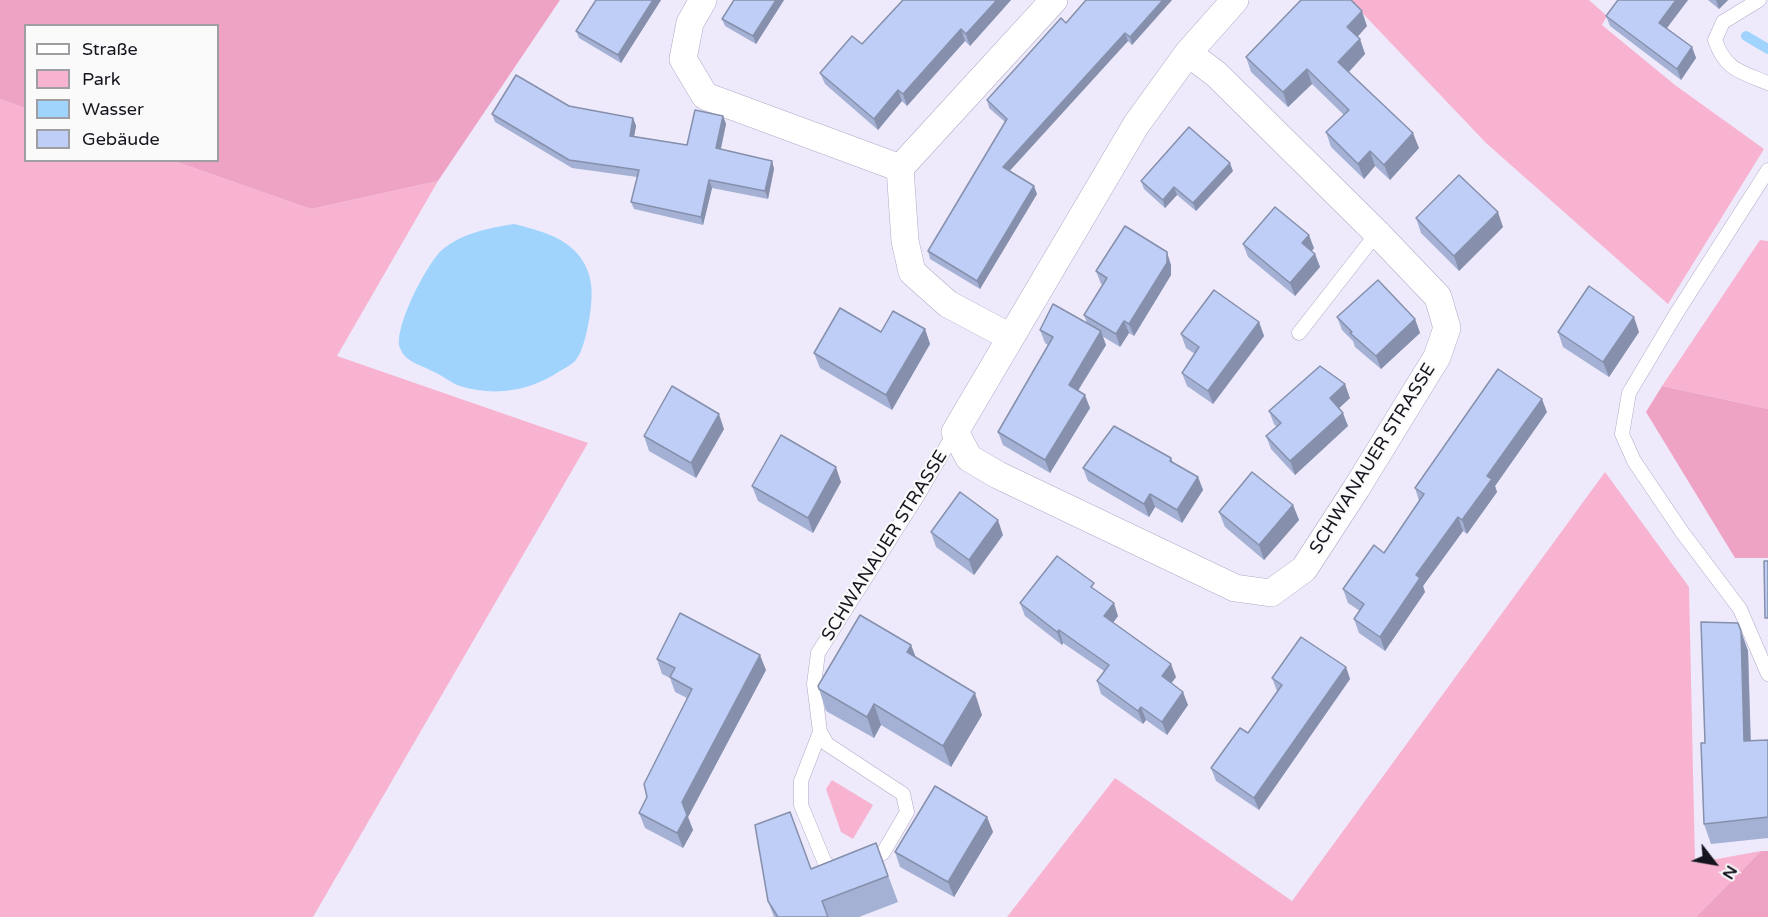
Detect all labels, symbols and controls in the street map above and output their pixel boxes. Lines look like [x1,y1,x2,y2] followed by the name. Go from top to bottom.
[24,24,219,162] legend
[82,38,138,60] text: Straße
[82,68,120,90] text: Park
[82,98,144,120] text: Wasser
[82,128,160,150] text: Gebäude
[1305,360,1441,558] street label: SCHWANAUER STRASSE
[817,447,953,645] street label: SCHWANAUER STRASSE
[1684,833,1744,893] north arrow
[1718,862,1741,883] text: N

